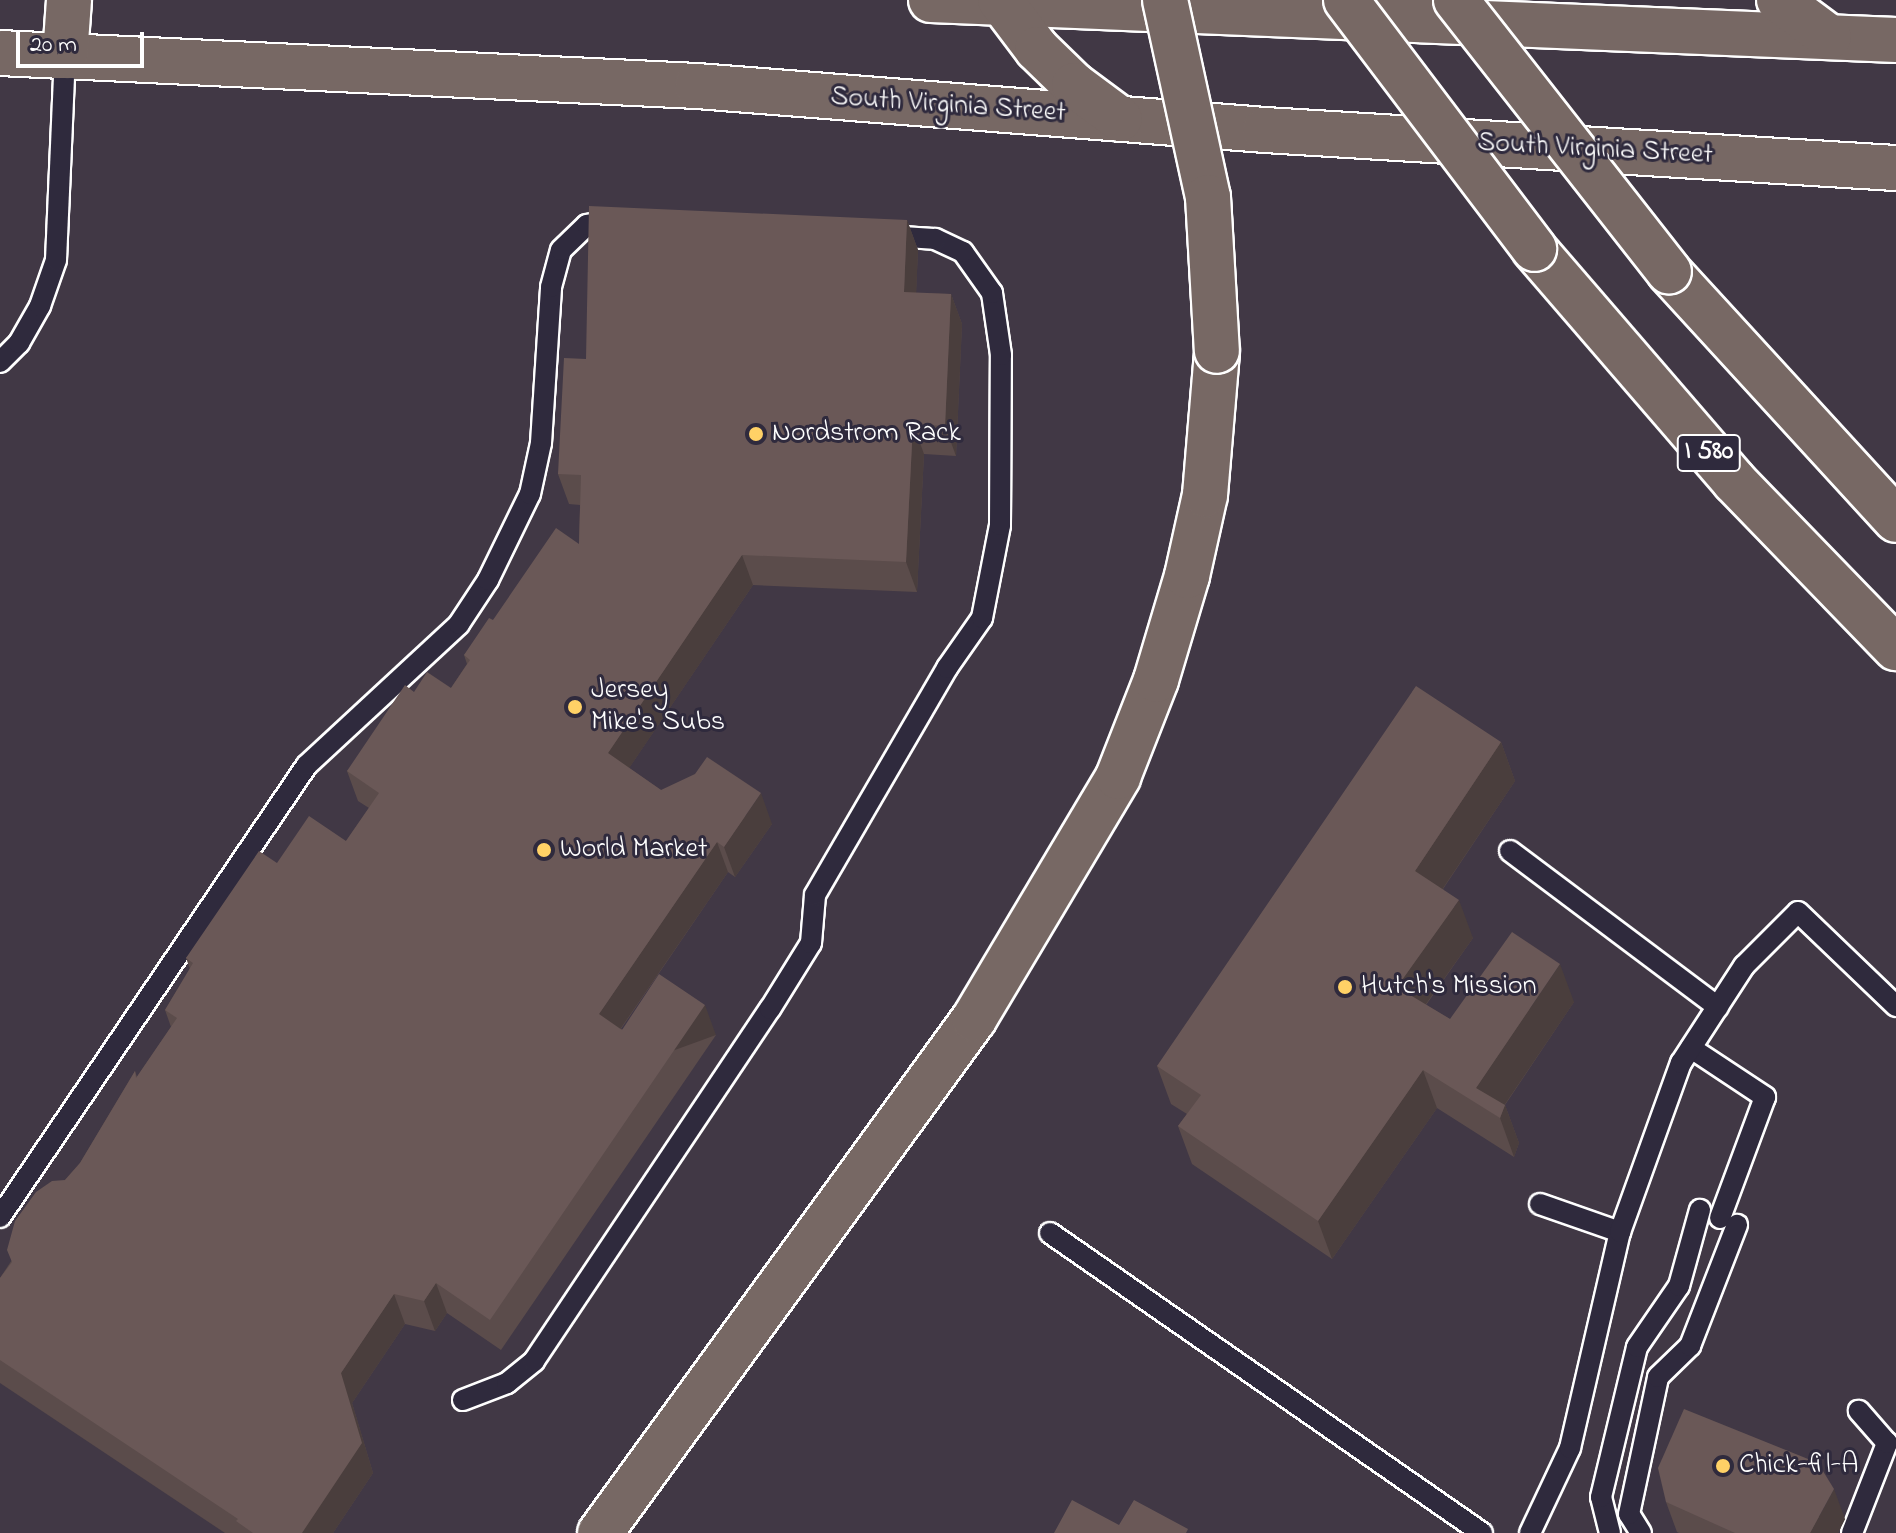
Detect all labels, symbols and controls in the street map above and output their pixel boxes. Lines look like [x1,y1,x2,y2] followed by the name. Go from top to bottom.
[20,16,148,66] scale bar
[30,28,77,63] text: 20 m
[829,81,1067,131] street label: South Virginia Street
[1476,127,1714,173] street label: South Virginia Street
[772,417,961,451] place label: Nordstrom Rack
[747,425,765,443] marker: Nordstrom Rack
[1675,431,1743,475] road number: I 580
[591,674,725,740] place label: Jersey Mike's Subs
[566,698,584,716] marker: Jersey Mike's Subs
[560,833,707,867] place label: World Market
[535,841,553,859] marker: World Market
[1361,970,1536,1004] place label: Hutch's Mission
[1336,978,1354,996] marker: Hutch's Mission
[1739,1449,1858,1483] place label: Chick-fil-A
[1714,1457,1732,1475] marker: Chick-fil-A

